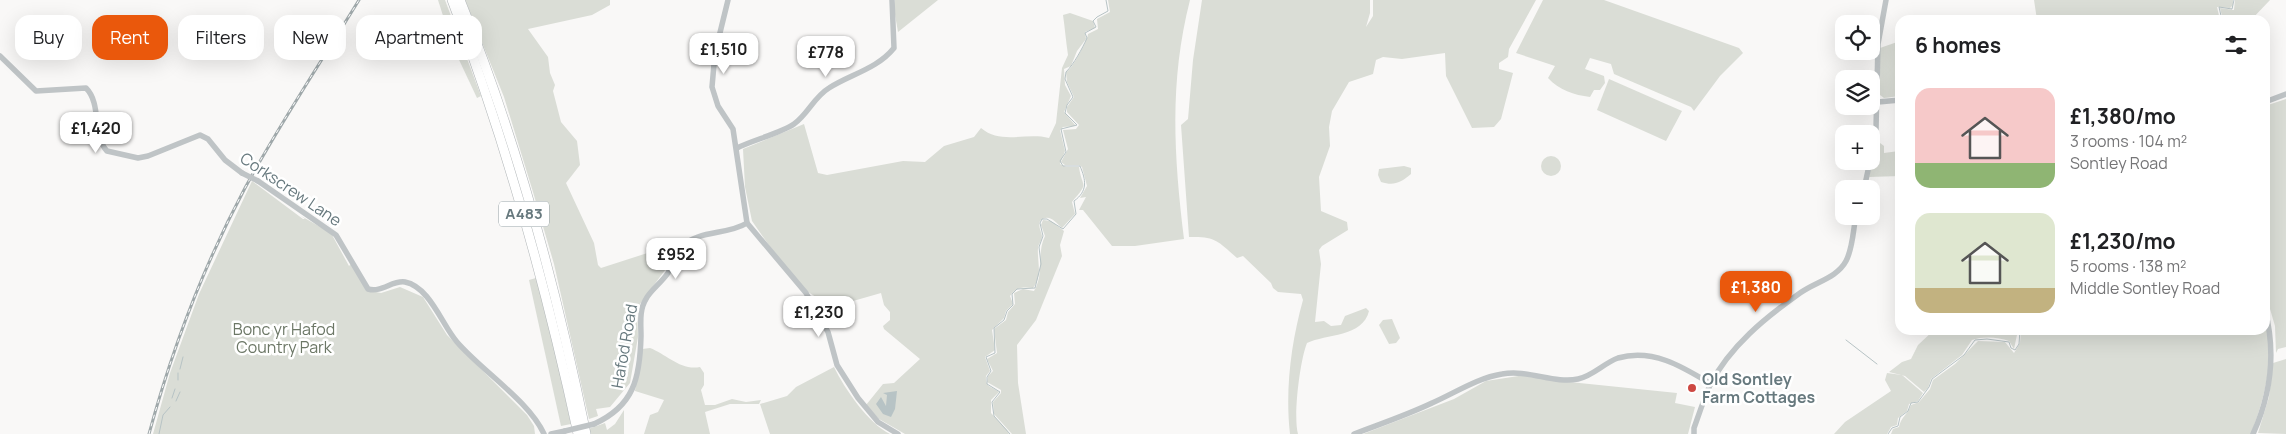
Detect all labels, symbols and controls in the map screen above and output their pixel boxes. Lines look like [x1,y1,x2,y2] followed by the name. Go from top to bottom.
[15,15,82,60] chip: Buy
[92,15,168,60] chip: Rent
[178,15,264,60] chip: Filters
[274,15,346,60] chip: New
[356,15,482,60] chip: Apartment
[1835,15,1880,225] map controls
[1835,15,1880,60] button: locate
[1915,31,2001,59] text: 6 homes
[2222,31,2250,59] icon: filters
[683,32,765,75] pin: £1,510
[796,36,856,78] pin: £778
[700,38,748,60] text: £1,510
[808,41,844,63] text: £778
[1835,70,1880,115] button: layers
[2070,102,2176,130] text: £1,380/mo
[1955,108,2015,168] icon: home
[55,112,137,154] pin: £1,420
[71,117,121,139] text: £1,420
[1835,125,1880,170] button: +
[2070,130,2187,152] text: 3 rooms · 104 m²
[236,147,346,231] street label: Corkscrew Lane
[2070,152,2168,174] text: Sontley Road
[1835,180,1880,225] button: −
[499,202,549,226] road number: A483
[2070,227,2175,255] text: £1,230/mo
[1955,233,2015,293] icon: home
[646,238,706,280] pin: £952
[657,243,695,265] text: £952
[2070,255,2187,277] text: 5 rooms · 138 m²
[1715,270,1797,313] pin: £1,380
[1731,276,1781,298] text: £1,380
[2070,277,2220,299] text: Middle Sontley Road
[778,296,860,338] pin: £1,230
[794,301,844,323] text: £1,230
[606,302,642,390] street label: Hafod Road
[233,318,335,358] park label: Bonc yr Hafod Country Park
[1702,368,1816,408] place label: Old Sontley Farm Cottages
[1686,382,1698,394] marker: Old Sontley Farm Cottages

